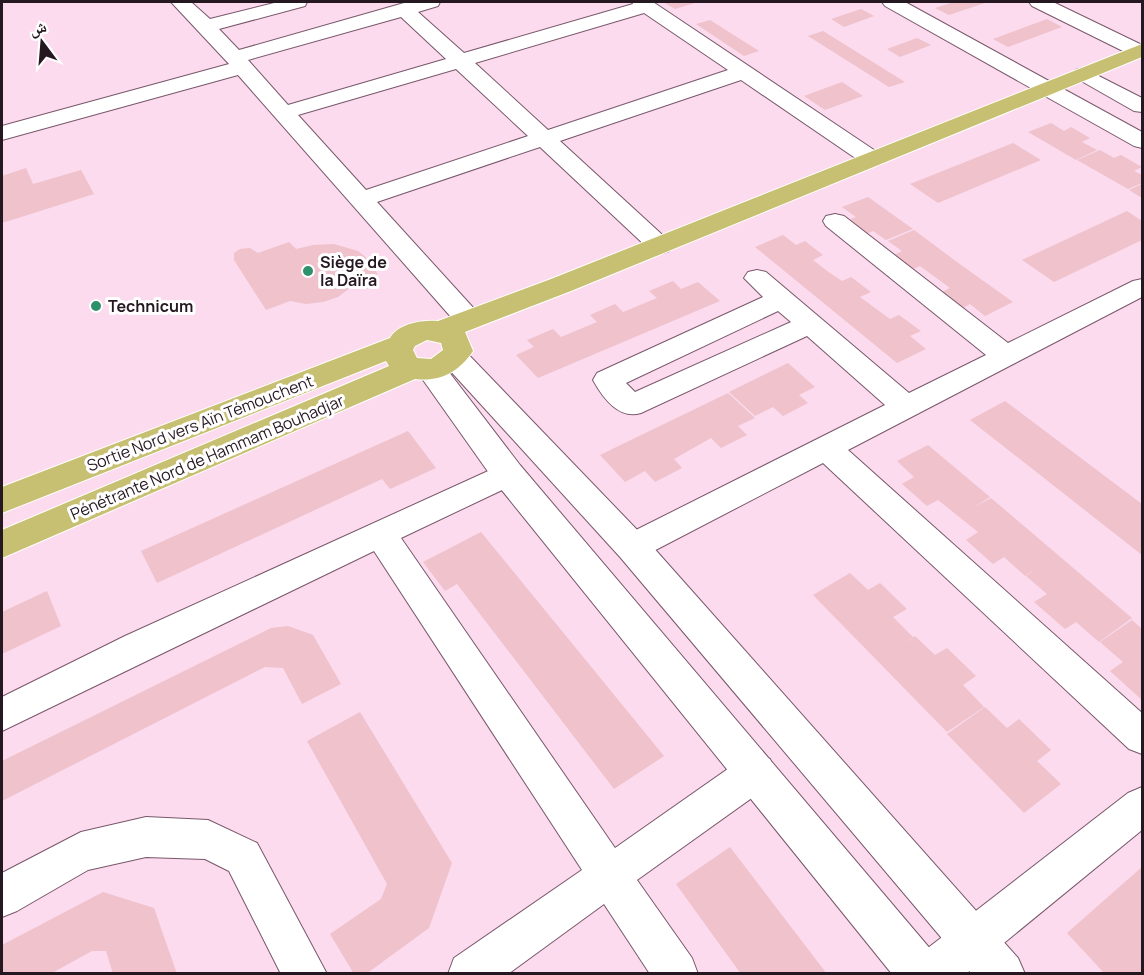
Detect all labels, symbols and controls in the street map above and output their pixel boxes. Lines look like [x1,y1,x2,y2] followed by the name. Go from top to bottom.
[12,12,72,72] north arrow
[27,15,49,40] text: ش
[320,251,387,291] place label: Siège de la Daïra
[301,264,315,278] marker: Siège de la Daïra
[108,295,193,317] place label: Technicum
[89,299,103,313] marker: Technicum
[84,370,316,476] street label: Sortie Nord vers Aïn Témouchent
[67,389,347,525] street label: Pénétrante Nord de Hammam Bouhadjar

